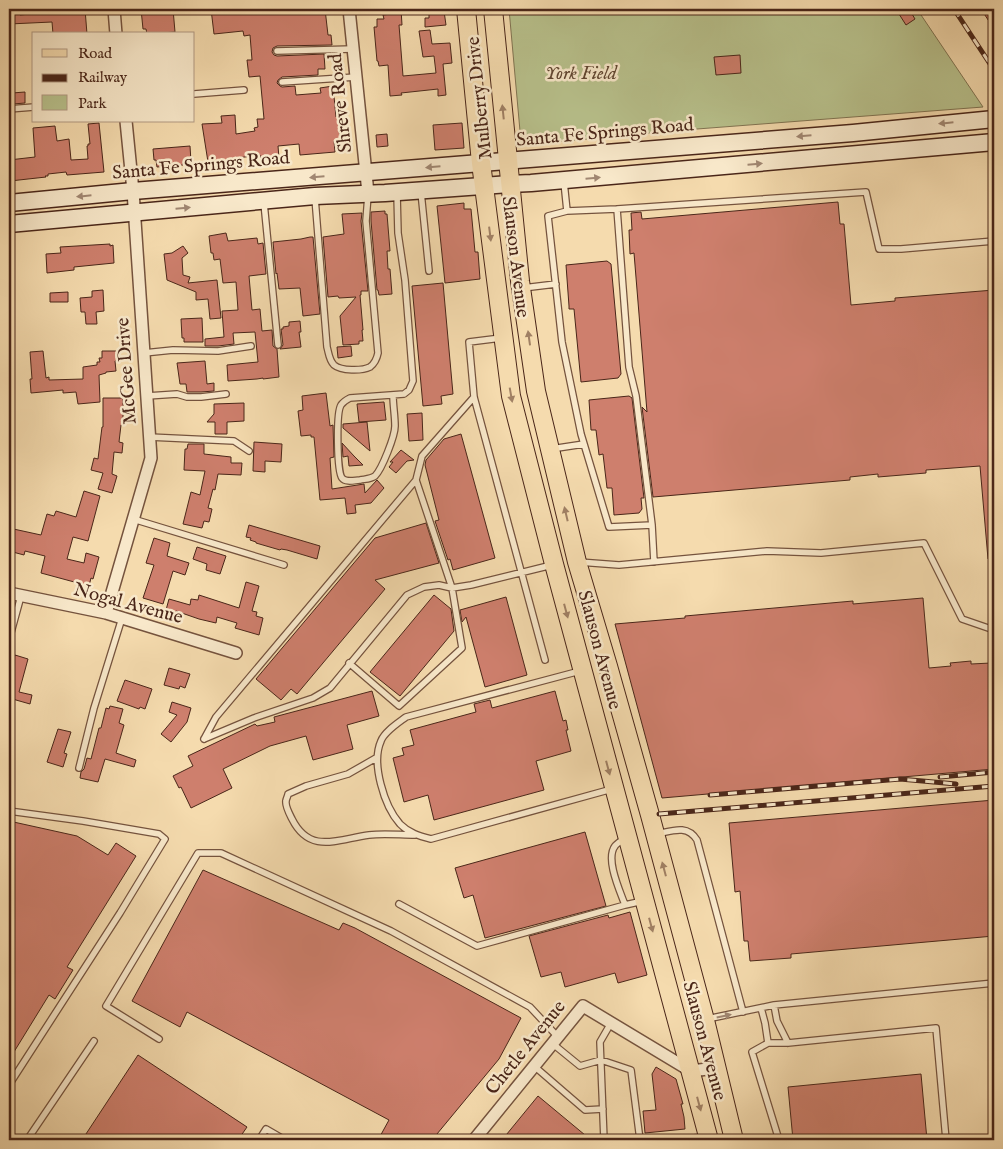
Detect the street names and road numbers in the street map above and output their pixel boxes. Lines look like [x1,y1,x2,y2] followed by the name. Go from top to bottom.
[462,35,498,161] street label: Mulberry Drive
[324,51,358,154] street label: Shreve Road
[515,113,696,153] street label: Santa Fe Springs Road
[111,146,292,186] street label: Santa Fe Springs Road
[496,195,534,319] street label: Slauson Avenue
[111,317,143,425] street label: McGee Drive
[71,578,185,630] street label: Nogal Avenue
[572,588,626,712] street label: Slauson Avenue
[677,979,731,1103] street label: Slauson Avenue
[481,996,572,1100] street label: Chetle Avenue

